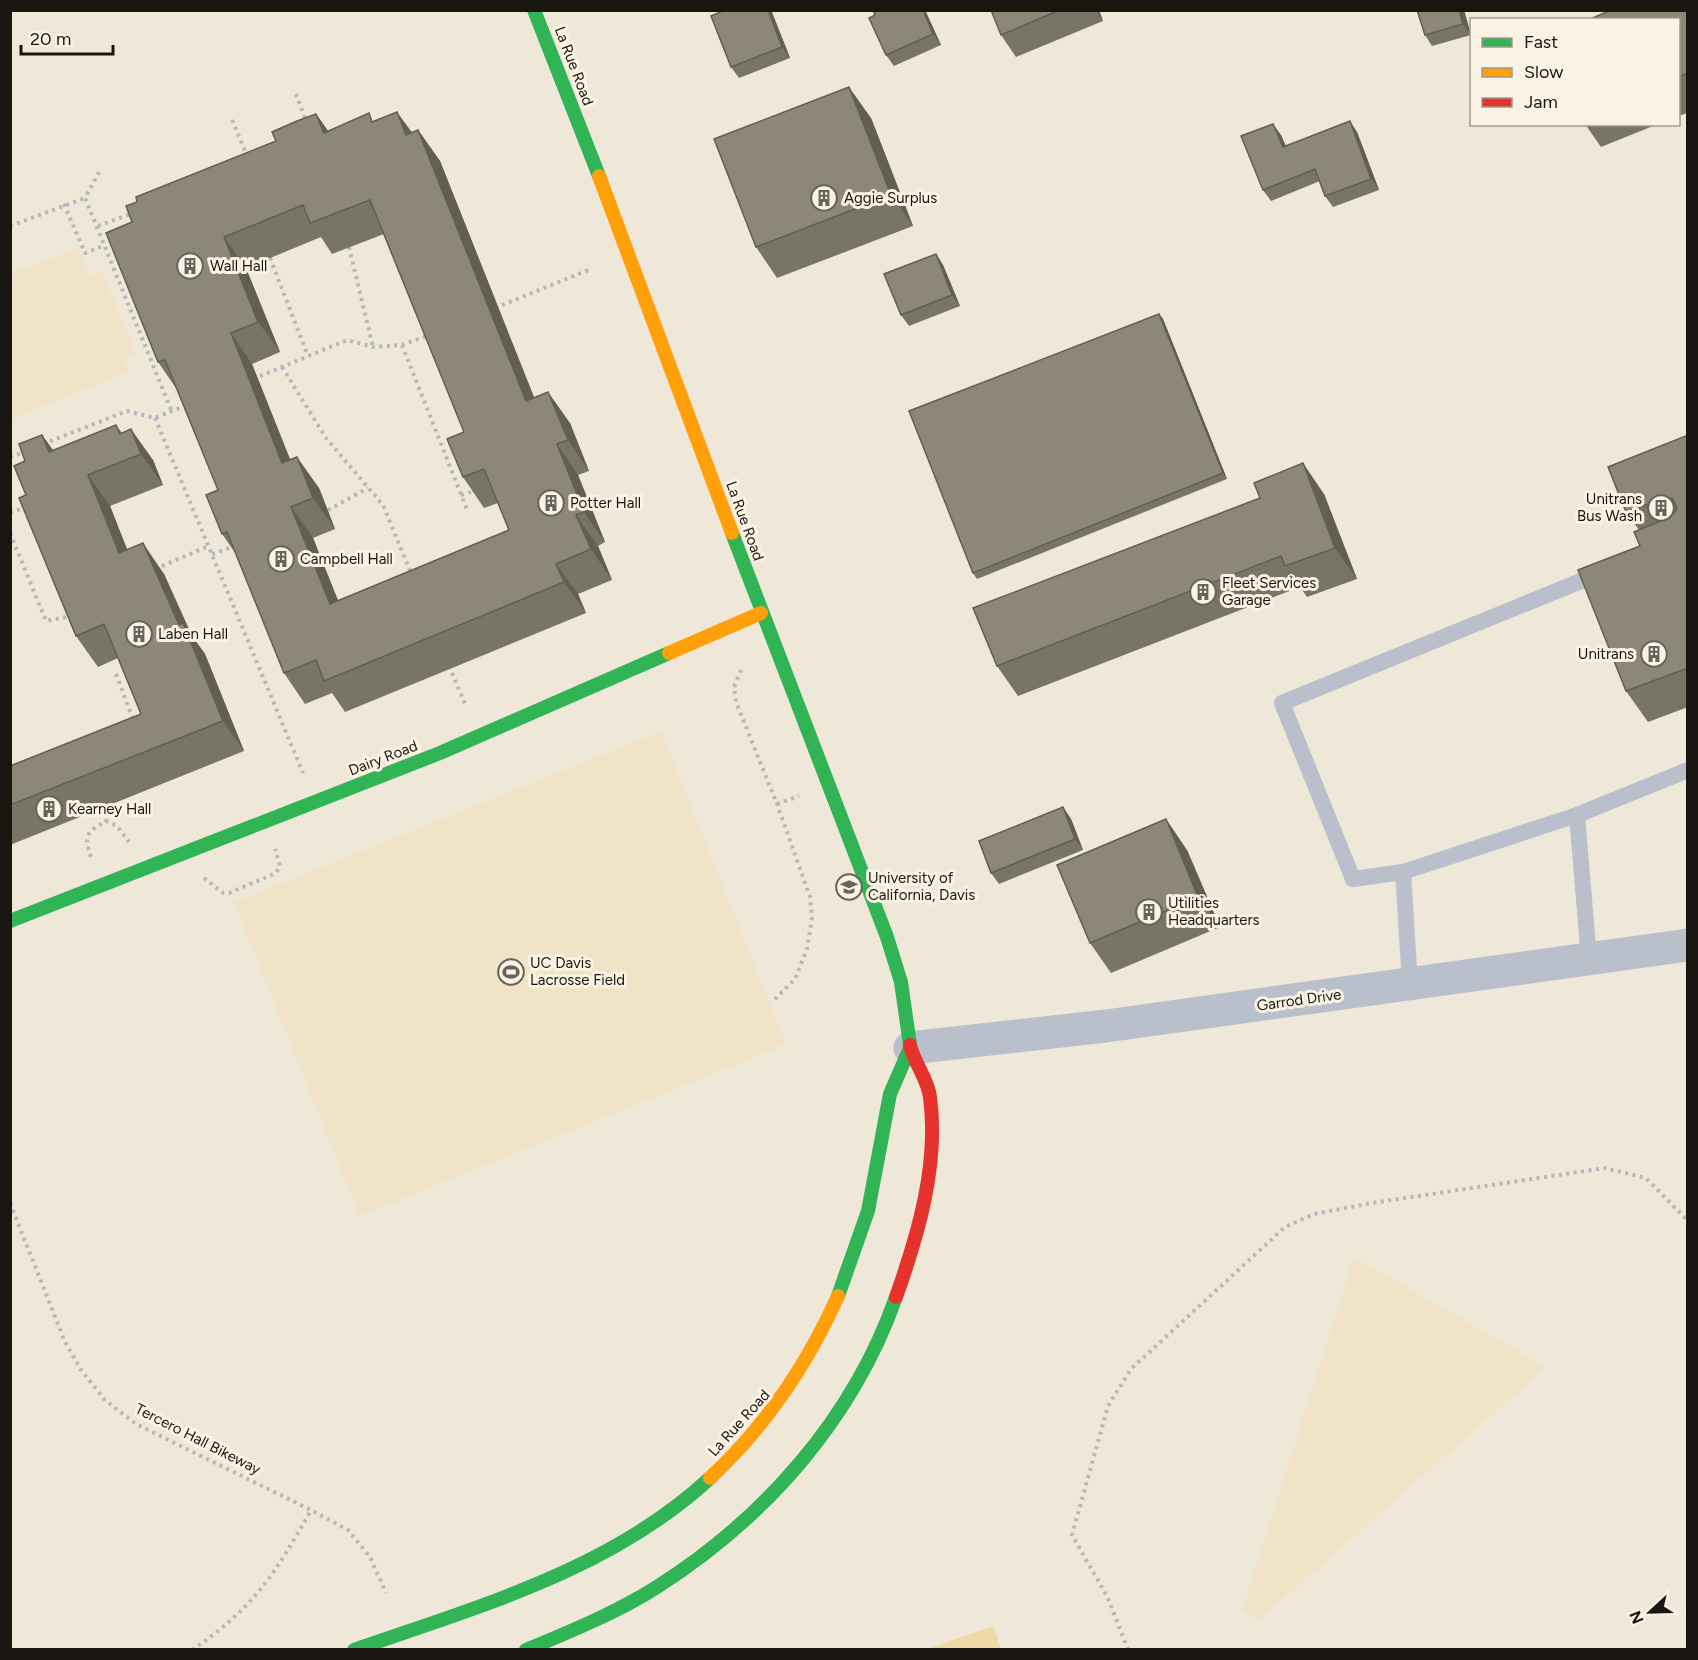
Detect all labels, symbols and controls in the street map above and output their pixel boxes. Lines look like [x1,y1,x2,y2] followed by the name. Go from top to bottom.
[21,18,112,56] scale bar
[1470,18,1680,126] legend
[551,24,597,108] street label: La Rue Road
[30,28,71,50] text: 20 m
[1524,31,1558,53] text: Fast
[1524,61,1563,83] text: Slow
[1524,91,1558,113] text: Jam
[809,183,839,213] building icon: Aggie Surplus
[844,189,937,207] place label: Aggie Surplus
[175,251,205,281] building icon: Wall Hall
[210,257,267,275] place label: Wall Hall
[722,479,768,563] street label: La Rue Road
[536,488,566,518] building icon: Potter Hall
[1577,490,1642,525] place label: Unitrans Bus Wash
[1646,493,1676,523] building icon: Unitrans Bus Wash
[570,494,641,512] place label: Potter Hall
[266,544,296,574] building icon: Campbell Hall
[300,550,393,568] place label: Campbell Hall
[1222,574,1316,609] place label: Fleet Services Garage
[1188,577,1218,607] building icon: Fleet Services Garage
[124,619,154,649] building icon: Laben Hall
[158,625,228,643] place label: Laben Hall
[1639,639,1669,669] building icon: Unitrans
[1578,645,1634,663] place label: Unitrans
[346,737,420,779] street label: Dairy Road
[34,794,64,824] building icon: Kearney Hall
[68,800,151,818] place label: Kearney Hall
[868,869,975,904] place label: University of California, Davis
[834,872,864,902] school or university icon: University of California, Davis
[1168,894,1260,929] place label: Utilities Headquarters
[1134,897,1164,927] building icon: Utilities Headquarters
[530,954,625,989] place label: UC Davis Lacrosse Field
[496,957,526,987] sports icon: UC Davis Lacrosse Field
[1256,985,1342,1015] street label: Garrod Drive
[704,1386,774,1460] street label: La Rue Road
[132,1400,264,1478] street label: Tercero Hall Bikeway
[1620,1582,1680,1642] north arrow
[1625,1608,1648,1627] text: N

